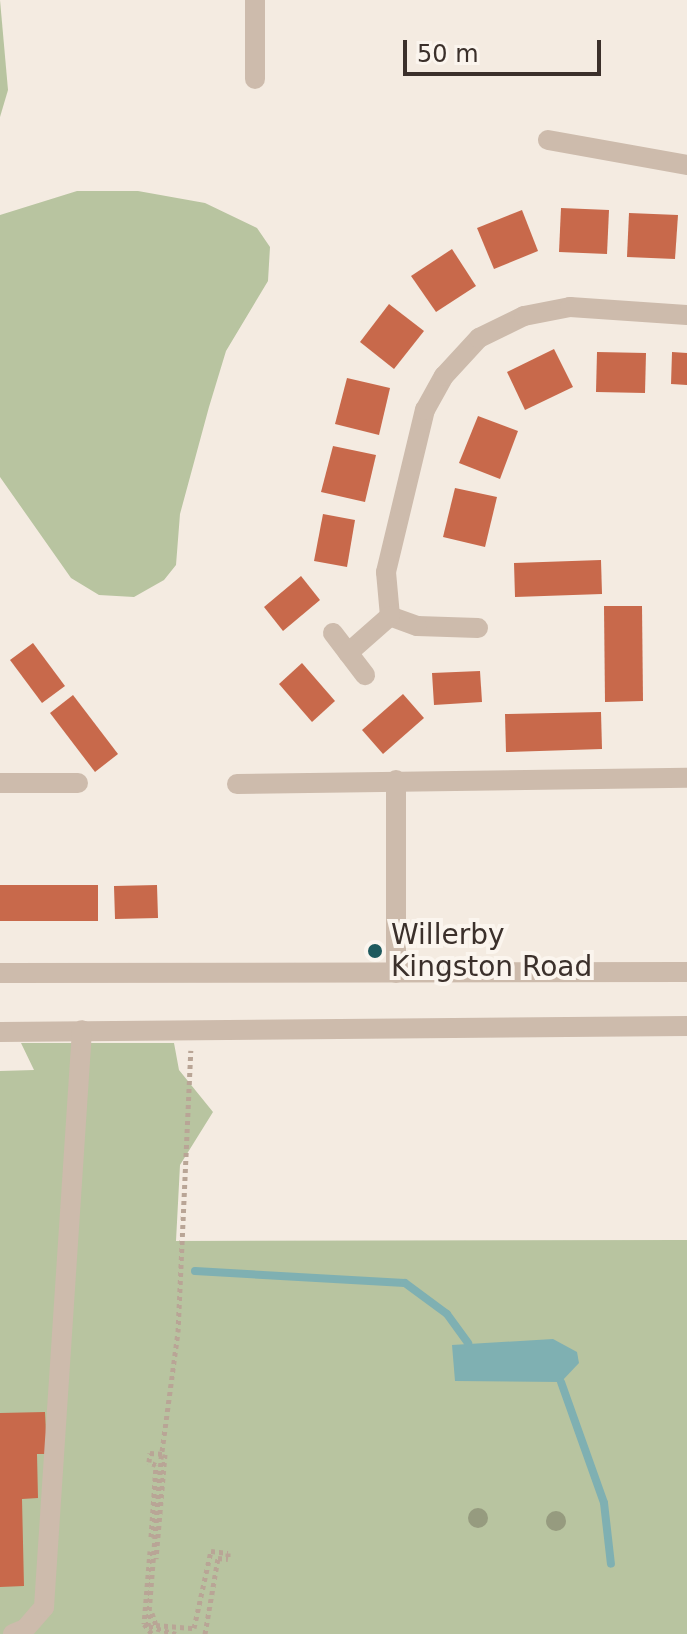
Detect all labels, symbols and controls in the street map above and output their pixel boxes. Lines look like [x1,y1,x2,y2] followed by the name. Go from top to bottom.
[407,24,605,74] scale bar
[417,40,479,68] text: 50 m
[391,918,592,984] place label: Willerby Kingston Road
[366,942,384,960] marker: Willerby Kingston Road

